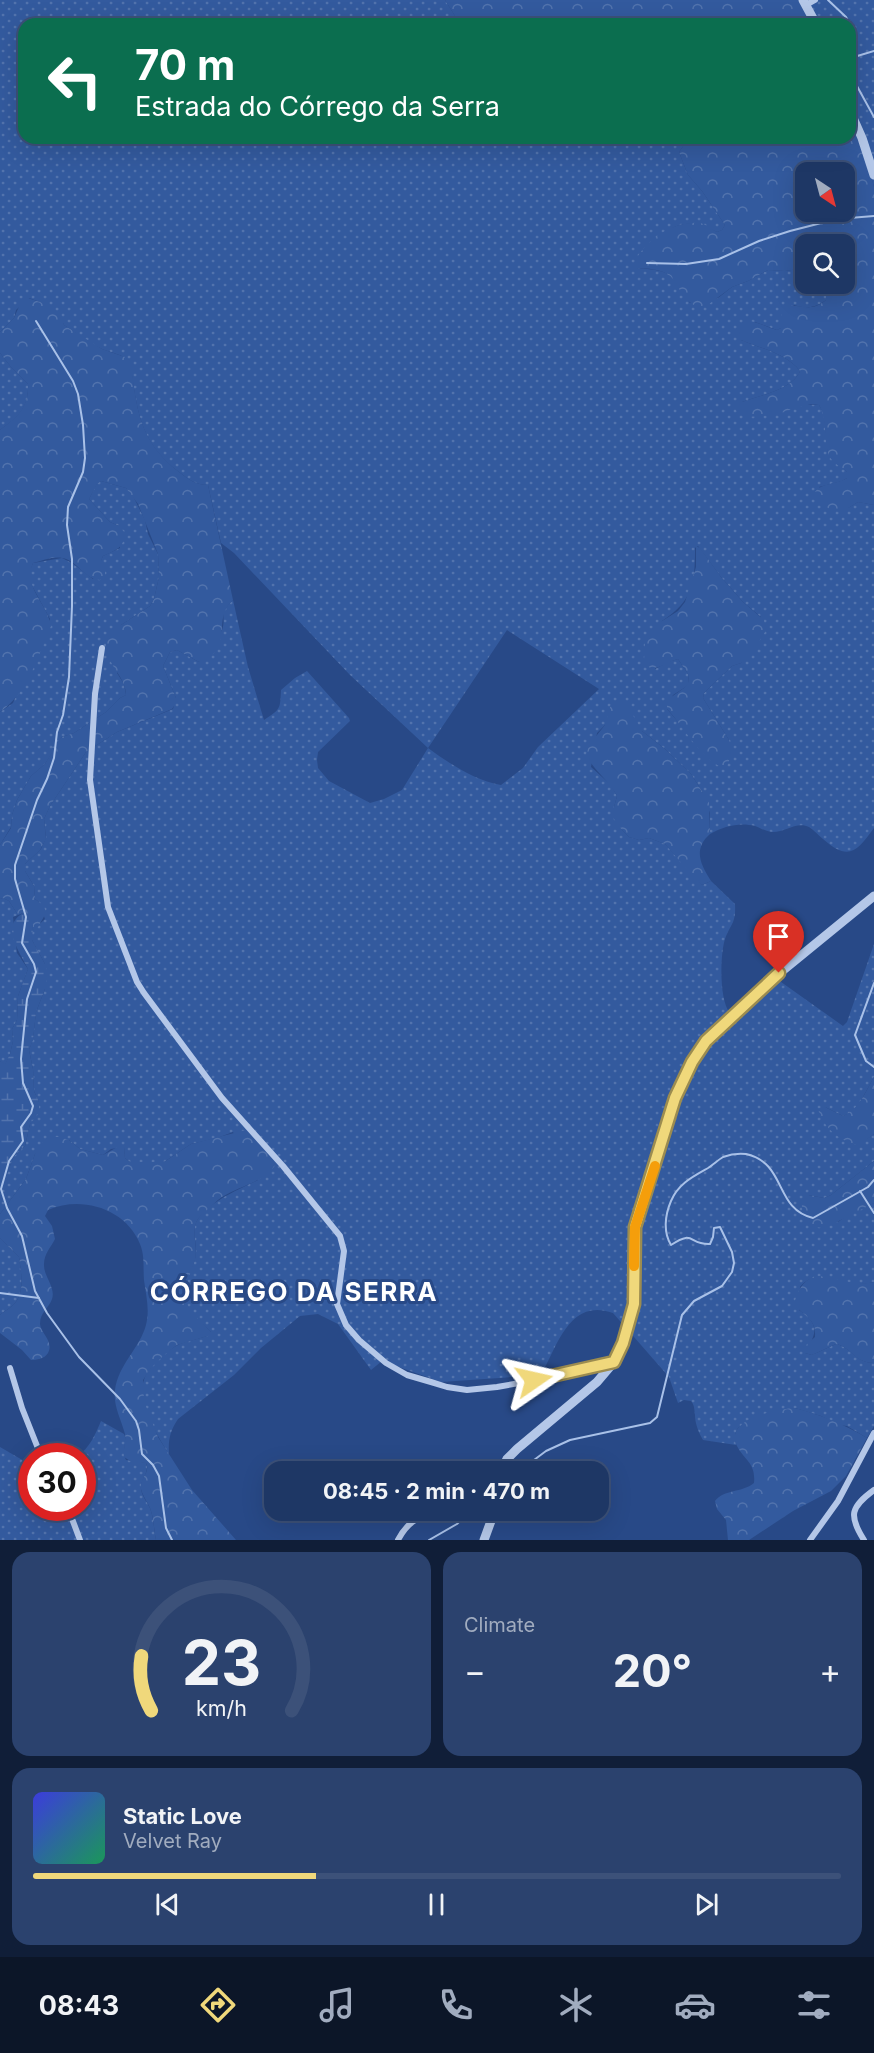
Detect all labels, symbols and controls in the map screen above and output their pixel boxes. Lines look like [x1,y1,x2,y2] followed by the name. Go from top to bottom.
[135,39,235,90] text: 70 m
[36,42,114,120] icon: left
[135,90,500,123] text: Estrada do Córrego da Serra
[795,162,855,222] north arrow
[795,162,855,294] map controls
[795,234,855,294] button: search
[753,911,804,973] pin
[762,920,795,953] icon: arrive
[150,1276,438,1307] district label: CÓRREGO DA SERRA
[502,1348,566,1412] position arrow
[18,1443,96,1521] speed limit sign: 30
[323,1478,550,1504] text: 08:45 · 2 min · 470 m
[464,1613,535,1637] text: Climate
[182,1625,261,1700] text: 23
[613,1643,692,1698] text: 20°
[464,1651,486,1691] text: −
[819,1651,841,1691] text: +
[196,1695,247,1721] text: km/h
[123,1803,242,1829] text: Static Love
[123,1829,222,1853] text: Velvet Ray
[151,1888,184,1921] icon: previous
[420,1888,453,1921] icon: pause
[690,1888,723,1921] icon: next
[197,1984,239,2026] icon: directions
[316,1984,358,2026] icon: music
[435,1984,477,2026] icon: phone
[555,1984,597,2026] icon: climate
[674,1984,716,2026] icon: car
[793,1984,835,2026] icon: filters
[39,1989,119,2022] text: 08:43

